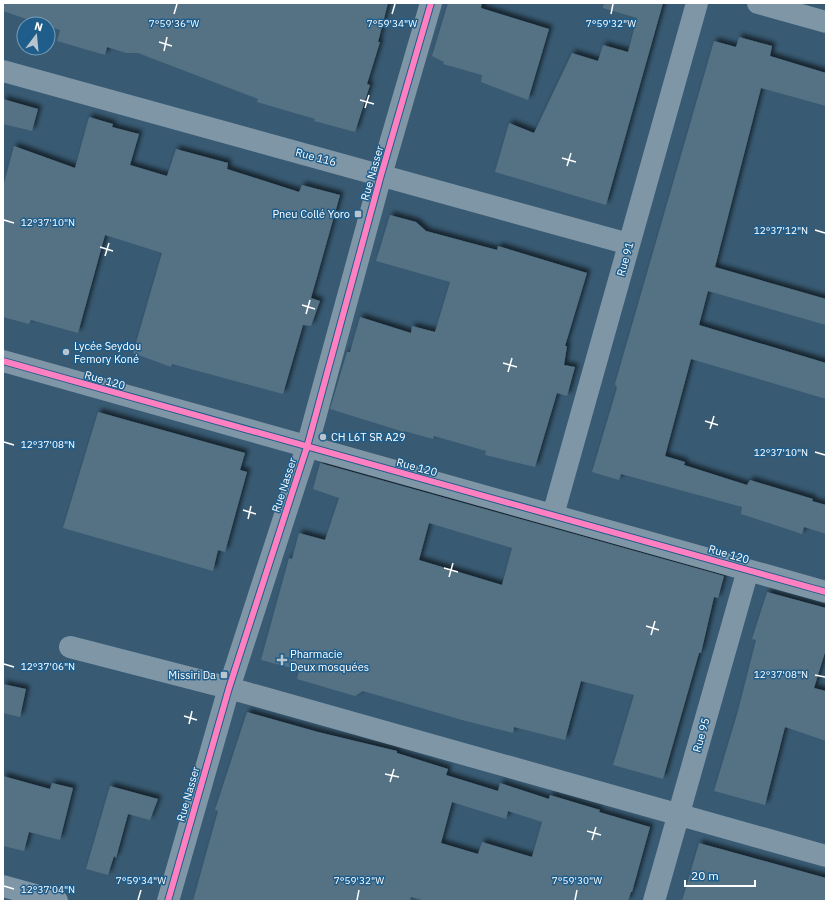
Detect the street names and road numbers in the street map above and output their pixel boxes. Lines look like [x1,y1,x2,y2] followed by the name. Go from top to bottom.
[358,144,386,202] street label: Rue Nasser
[294,145,338,169] street label: Rue 116
[613,240,637,278] street label: Rue 91
[83,368,127,392] street label: Rue 120
[395,455,439,479] street label: Rue 120
[269,456,299,514] street label: Rue Nasser
[707,542,751,566] street label: Rue 120
[689,716,713,754] street label: Rue 95
[174,765,202,823] street label: Rue Nasser

